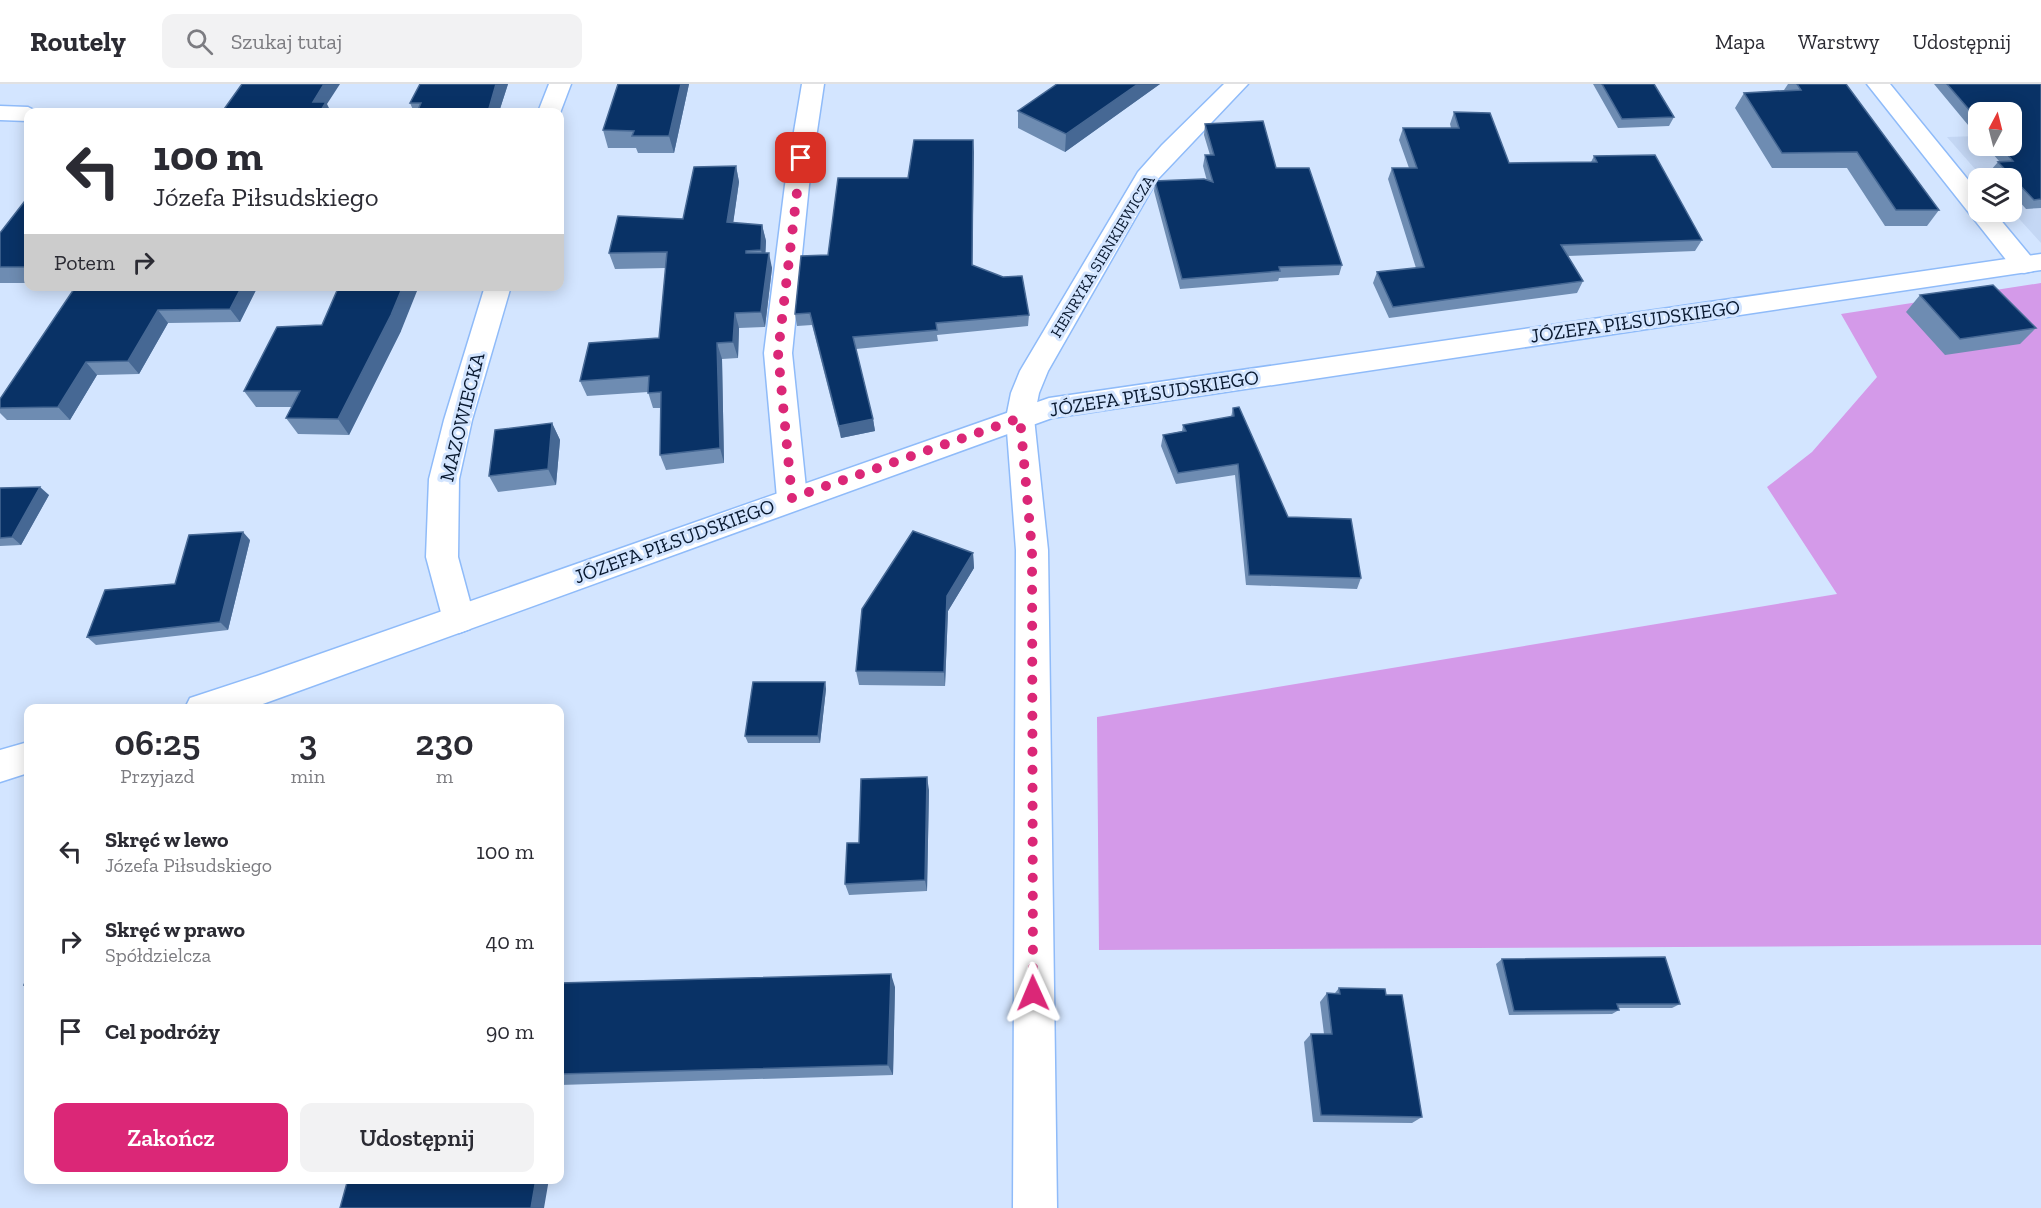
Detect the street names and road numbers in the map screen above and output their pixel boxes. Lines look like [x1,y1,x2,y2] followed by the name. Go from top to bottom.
[1046,171,1159,341] street label: HENRYKA SIENKIEWICZA
[1529,294,1741,348] street label: JÓZEFA PIŁSUDSKIEGO
[434,349,490,484] street label: MAZOWIECKA
[1048,365,1260,421] street label: JÓZEFA PIŁSUDSKIEGO
[570,494,778,588] street label: JÓZEFA PIŁSUDSKIEGO

